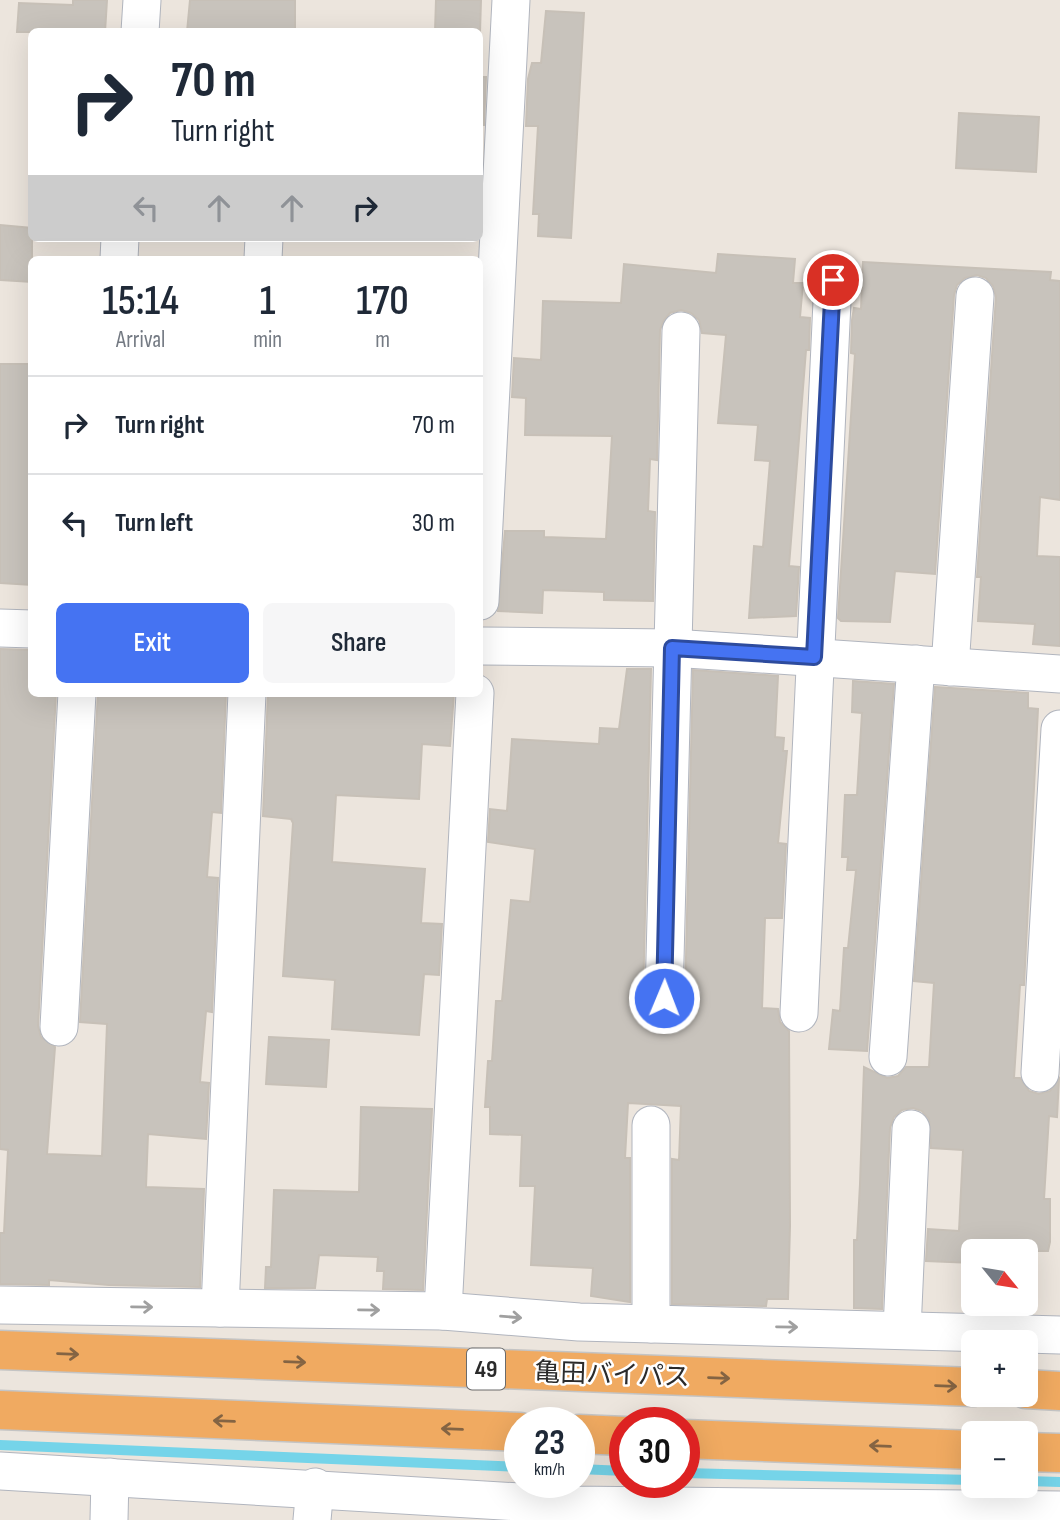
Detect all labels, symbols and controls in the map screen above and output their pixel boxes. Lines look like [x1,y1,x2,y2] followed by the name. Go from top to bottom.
[171,52,256,111] text: 70 m
[56,56,147,147] icon: right
[171,112,275,151] text: Turn right
[127,189,165,227] icon: left
[200,189,238,227] icon: ahead
[273,189,311,227] icon: ahead
[346,189,384,227] icon: right
[803,250,863,310] pin
[814,261,852,299] icon: arrive
[102,276,179,327] text: 15:14
[260,276,276,327] text: 1
[356,276,409,327] text: 170
[116,326,165,354] text: Arrival
[253,326,282,354] text: min
[375,326,390,354] text: m
[56,406,94,444] icon: right
[115,410,204,441] text: Turn right
[412,410,455,441] text: 70 m
[56,504,94,542] icon: left
[115,508,193,539] text: Turn left
[412,508,455,539] text: 30 m
[56,603,249,683] button: Exit
[263,603,455,683] button: Share
[627,961,701,1035] position arrow
[961,1239,1038,1316] north arrow
[961,1239,1038,1498] map controls
[130,1300,153,1313] one-way arrow
[357,1303,380,1317] one-way arrow
[499,1311,522,1324] one-way arrow
[775,1321,798,1334] one-way arrow
[961,1330,1038,1407] button: +
[56,1347,79,1360] one-way arrow
[467,1349,505,1390] road number: 49
[284,1356,307,1369] one-way arrow
[534,1357,690,1394] street label: 亀田バイパス
[707,1371,730,1384] one-way arrow
[934,1380,957,1393] one-way arrow
[609,1407,700,1498] speed limit sign: 30
[213,1414,236,1427] one-way arrow
[961,1421,1038,1498] button: −
[534,1422,565,1465] text: 23
[440,1423,463,1436] one-way arrow
[869,1440,892,1453] one-way arrow
[534,1459,565,1480] text: km/h

